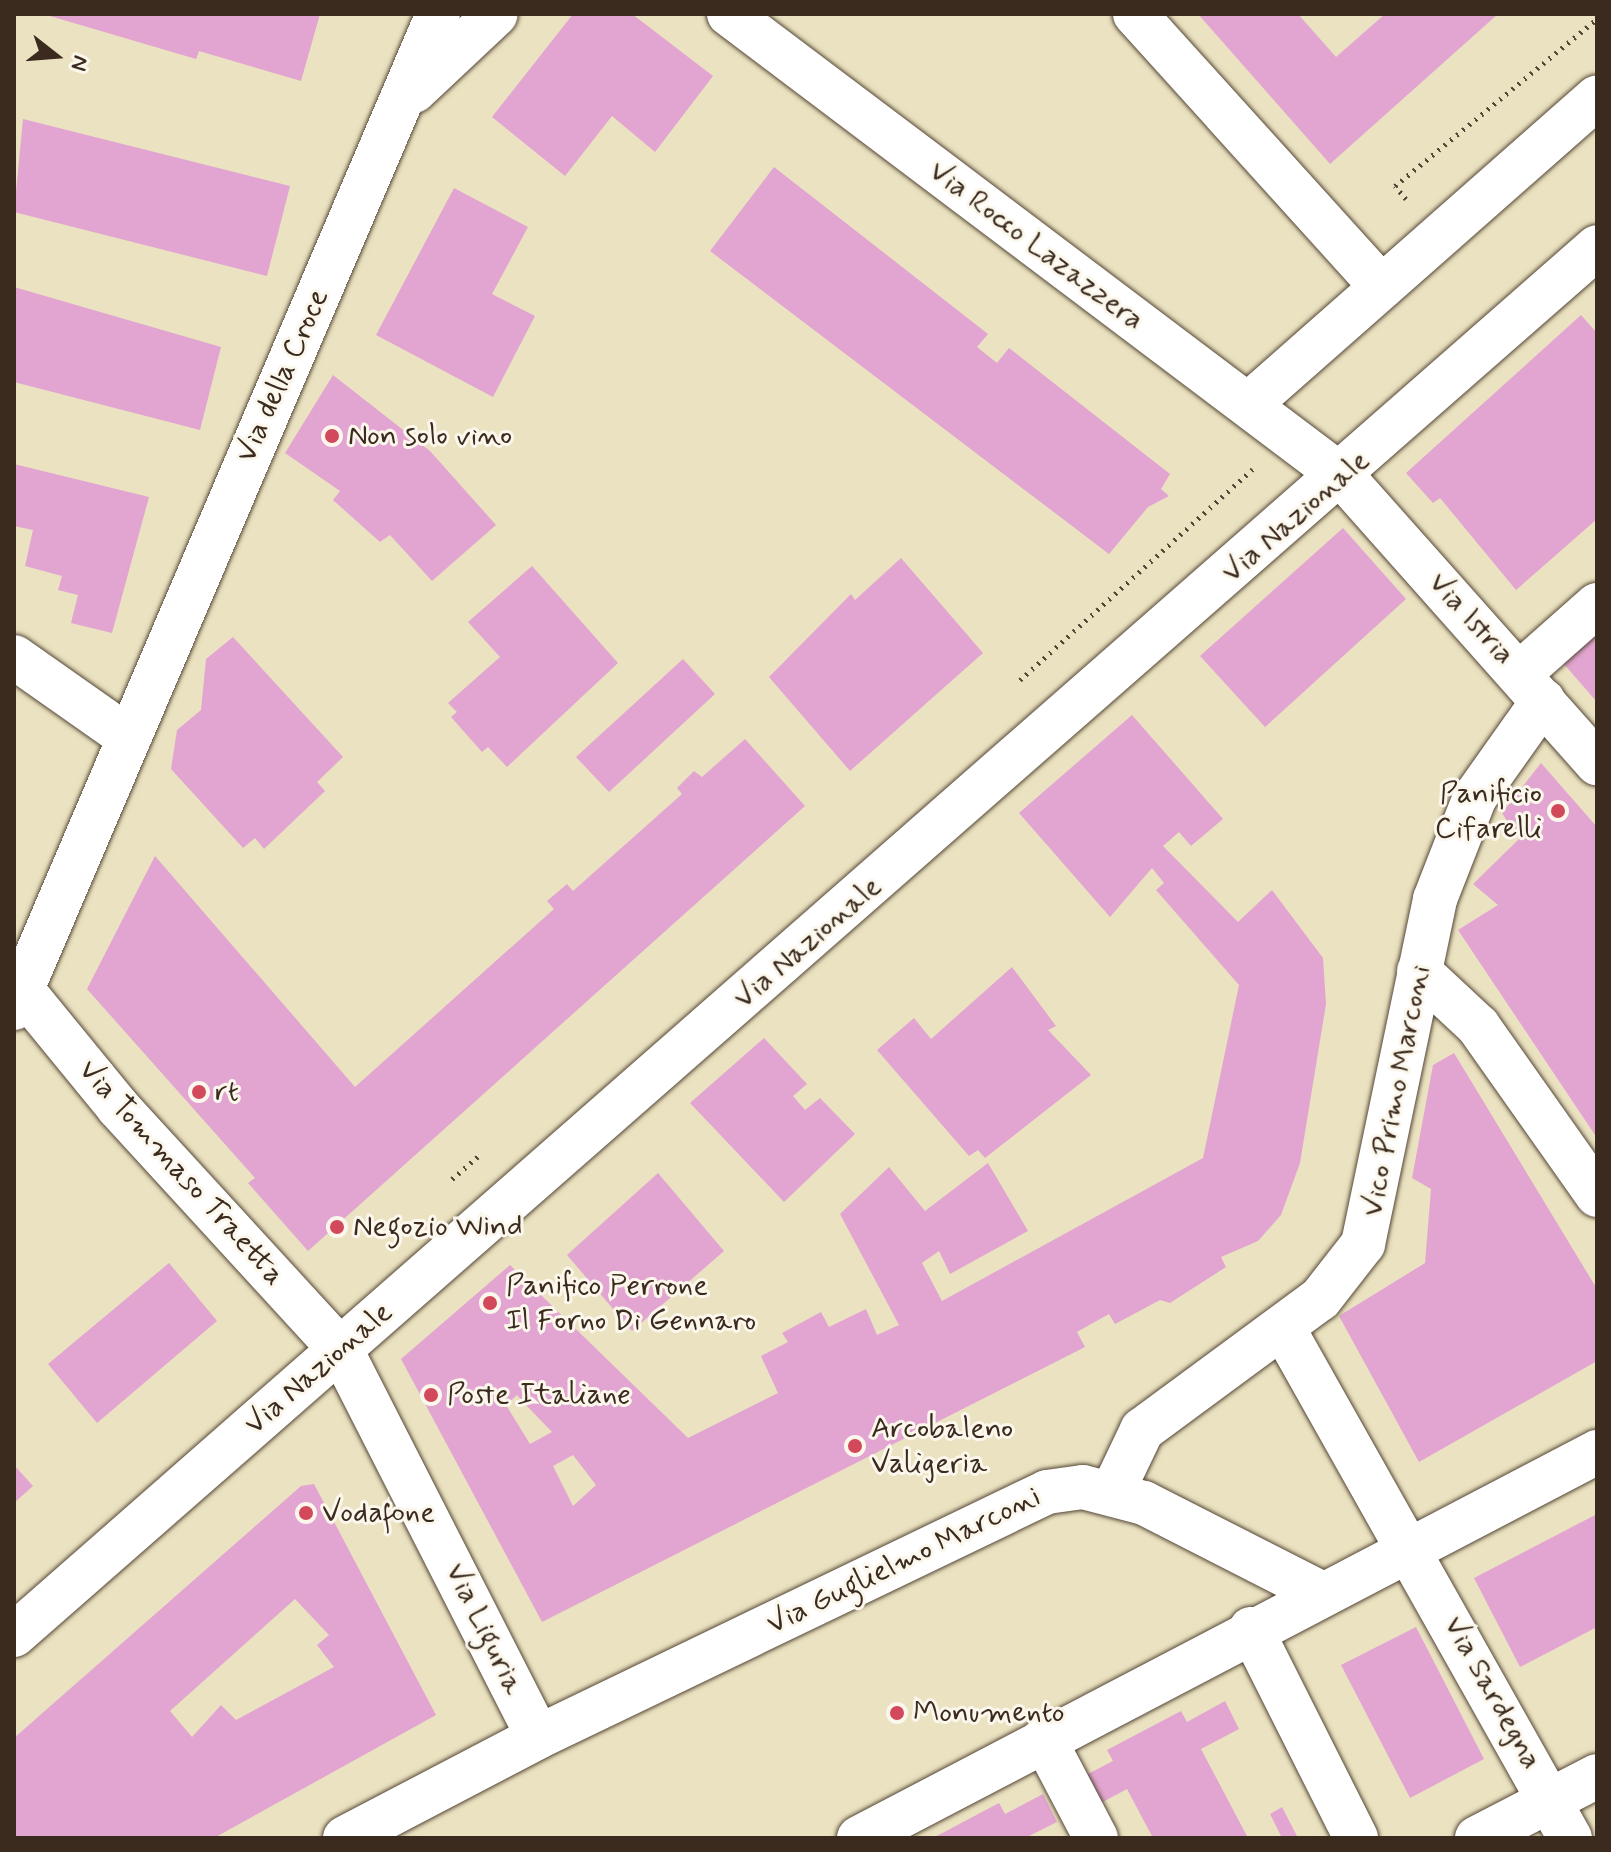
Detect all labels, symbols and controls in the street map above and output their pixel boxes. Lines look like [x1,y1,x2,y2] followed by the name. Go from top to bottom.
[16,16,96,96] north arrow
[63,52,94,74] text: N
[922,154,1150,338] street label: Via Rocco Lazazzera
[229,284,337,468] street label: Via della Croce
[348,418,507,454] place label: Non solo vino
[323,427,341,445] marker: Non solo vino
[1216,444,1376,590] street label: Via Nazionale
[1418,563,1524,675] street label: Via Istria
[1435,776,1542,846] place label: Panificio Cifarelli
[1549,802,1567,820] marker: Panificio Cifarelli
[728,870,888,1016] street label: Via Nazionale
[1355,965,1439,1217] street label: Vico Primo Marconi
[72,1055,290,1291] street label: Via Tommaso Traetta
[215,1074,239,1110] place label: rt
[190,1083,208,1101] marker: rt
[353,1209,522,1245] place label: Negozio Wind
[328,1218,346,1236] marker: Negozio Wind
[506,1268,768,1338] place label: Panifico Perrone Il Forno Di Gennaro
[481,1294,499,1312] marker: Panifico Perrone Il Forno Di Gennaro
[239,1296,399,1442] street label: Via Nazionale
[447,1377,626,1413] place label: Poste Italiane
[422,1386,440,1404] marker: Poste Italiane
[871,1411,1013,1482] place label: Arcobaleno Valigeria
[846,1437,864,1455] marker: Arcobaleno Valigeria
[768,1482,1040,1640] street label: Via Guglielmo Marconi
[322,1495,435,1531] place label: Vodafone
[297,1504,315,1522] marker: Vodafone
[438,1559,530,1699] street label: Via Liguria
[1435,1610,1549,1776] street label: Via Sardegna
[913,1695,1065,1731] place label: Monumento
[888,1704,906,1722] marker: Monumento

